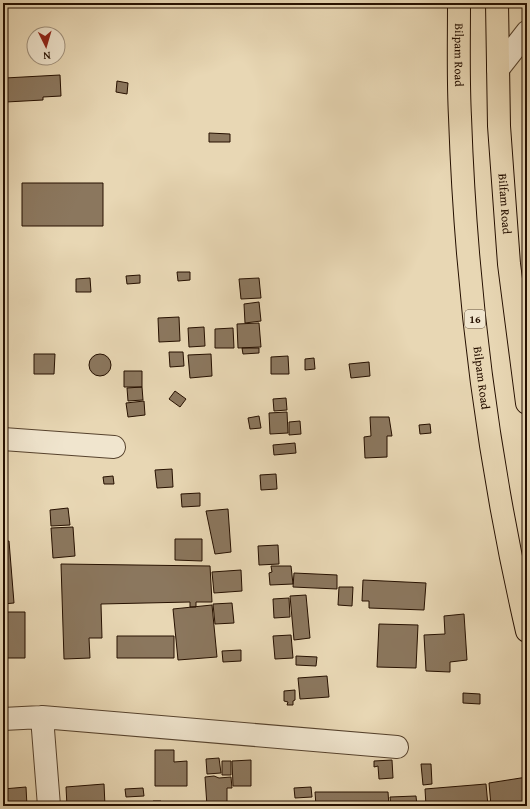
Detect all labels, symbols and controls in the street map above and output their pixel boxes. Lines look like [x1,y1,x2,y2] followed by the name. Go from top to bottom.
[451,23,468,87] street label: Bilpam Road
[26,26,66,66] north arrow
[42,48,51,64] text: N
[494,173,516,235] street label: Bilfam Road
[465,310,485,328] road number: 16
[470,346,495,411] street label: Bilpam Road

